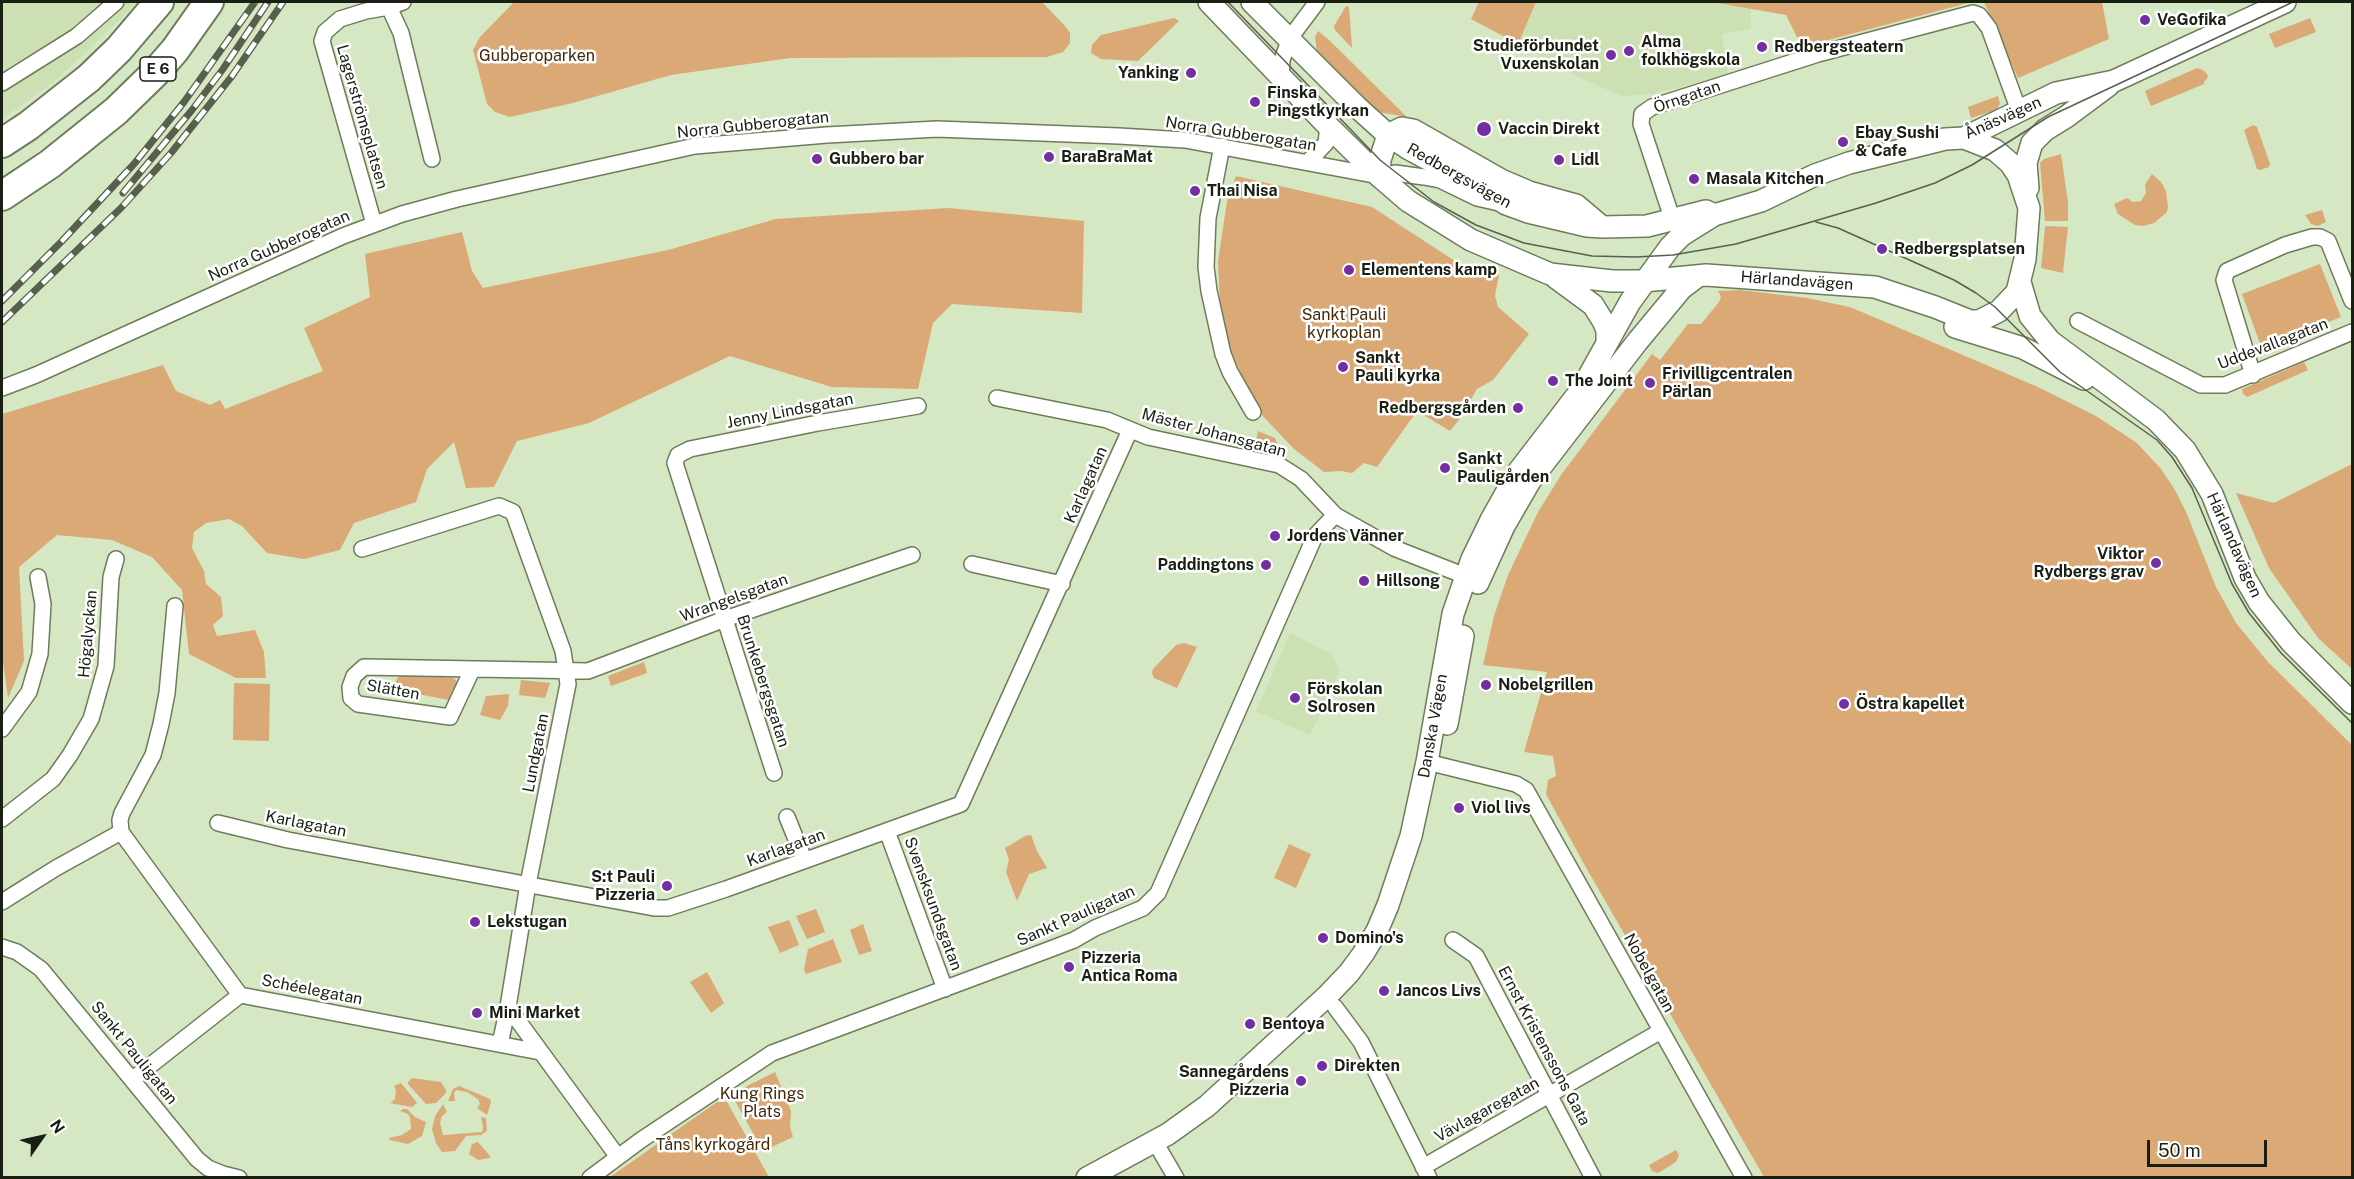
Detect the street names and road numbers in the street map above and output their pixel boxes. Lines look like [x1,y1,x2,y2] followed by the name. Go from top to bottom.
[332,43,392,191] street label: Lagerströmsplatsen
[140,57,176,81] road number: E 6
[1651,77,1723,117] street label: Örngatan
[1962,93,2044,143] street label: Ånäsvägen
[676,107,830,143] street label: Norra Gubberogatan
[1164,113,1318,155] street label: Norra Gubberogatan
[1403,139,1515,213] street label: Redbergsvägen
[205,206,353,286] street label: Norra Gubberogatan
[1740,267,1854,295] street label: Härlandavägen
[2215,314,2331,374] street label: Uddevallagatan
[725,389,855,433] street label: Jenny Lindsgatan
[1140,404,1288,462] street label: Mäster Johansgatan
[1061,444,1111,526] street label: Karlagatan
[2202,489,2266,601] street label: Härlandavägen
[678,570,790,626] street label: Wrangelsgatan
[75,589,101,679] street label: Högalyckan
[733,612,793,750] street label: Brunkebergsgatan
[1414,672,1452,780] street label: Danska Vägen
[365,676,421,704] street label: Slätten
[519,712,553,794] street label: Lundgatan
[264,807,348,841] street label: Karlagatan
[744,825,828,871] street label: Karlagatan
[900,835,966,973] street label: Svensksundsgatan
[1014,881,1138,951] street label: Sankt Pauligatan
[1619,930,1679,1016] street label: Nobelgatan
[1494,963,1594,1129] street label: Ernst Kristenssons Gata
[260,971,364,1009] street label: Schéelegatan
[87,998,181,1108] street label: Sankt Pauligatan
[1431,1073,1543,1147] street label: Vävlagaregatan

